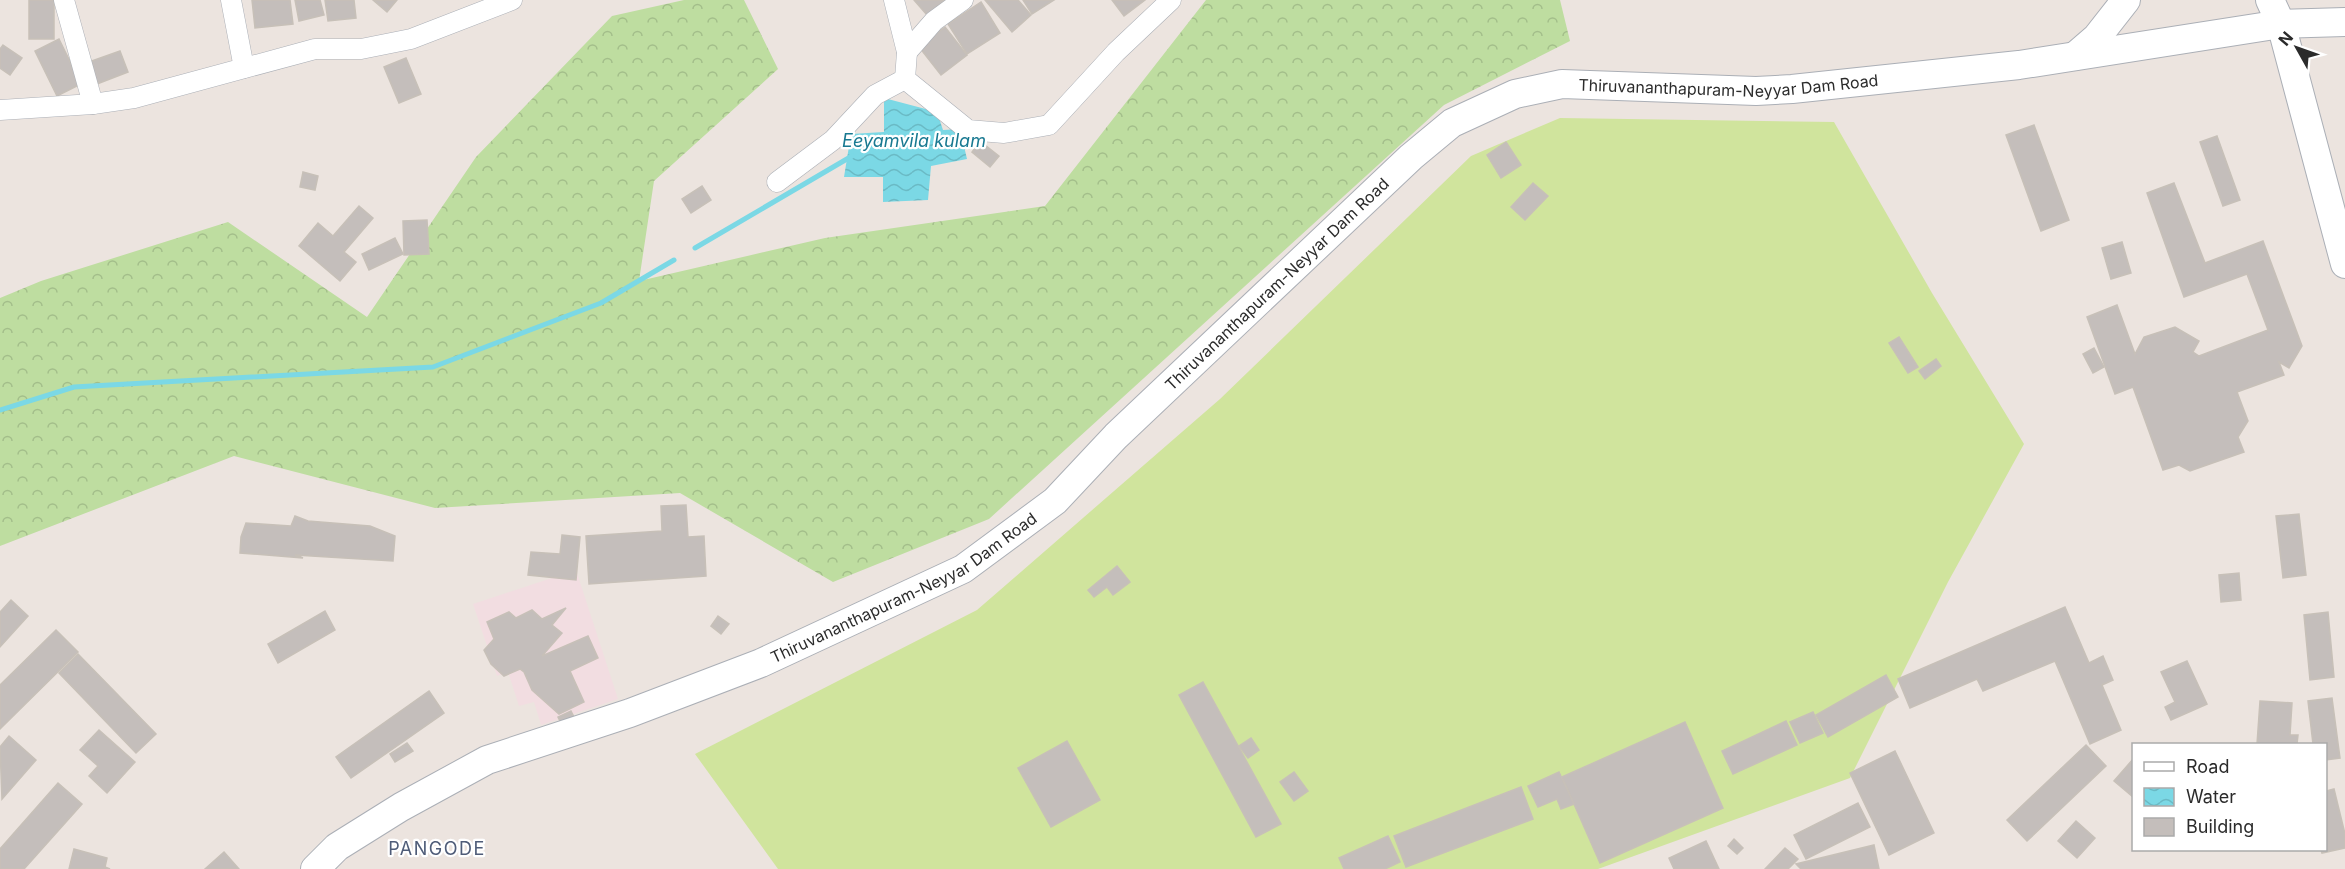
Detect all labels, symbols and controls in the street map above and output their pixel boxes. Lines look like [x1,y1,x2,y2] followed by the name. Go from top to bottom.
[2267,18,2327,78] north arrow
[2274,27,2297,49] text: N
[1578,70,1879,101] street label: Thiruvananthapuram-Neyyar Dam Road
[842,130,986,151] water label: Eeyamvila kulam
[1161,173,1393,394] street label: Thiruvananthapuram-Neyyar Dam Road
[767,508,1041,667] street label: Thiruvananthapuram-Neyyar Dam Road
[2132,743,2327,851] legend
[2186,756,2229,777] text: Road
[2186,786,2236,807] text: Water
[2186,816,2254,837] text: Building
[388,838,486,859] district label: PANGODE

